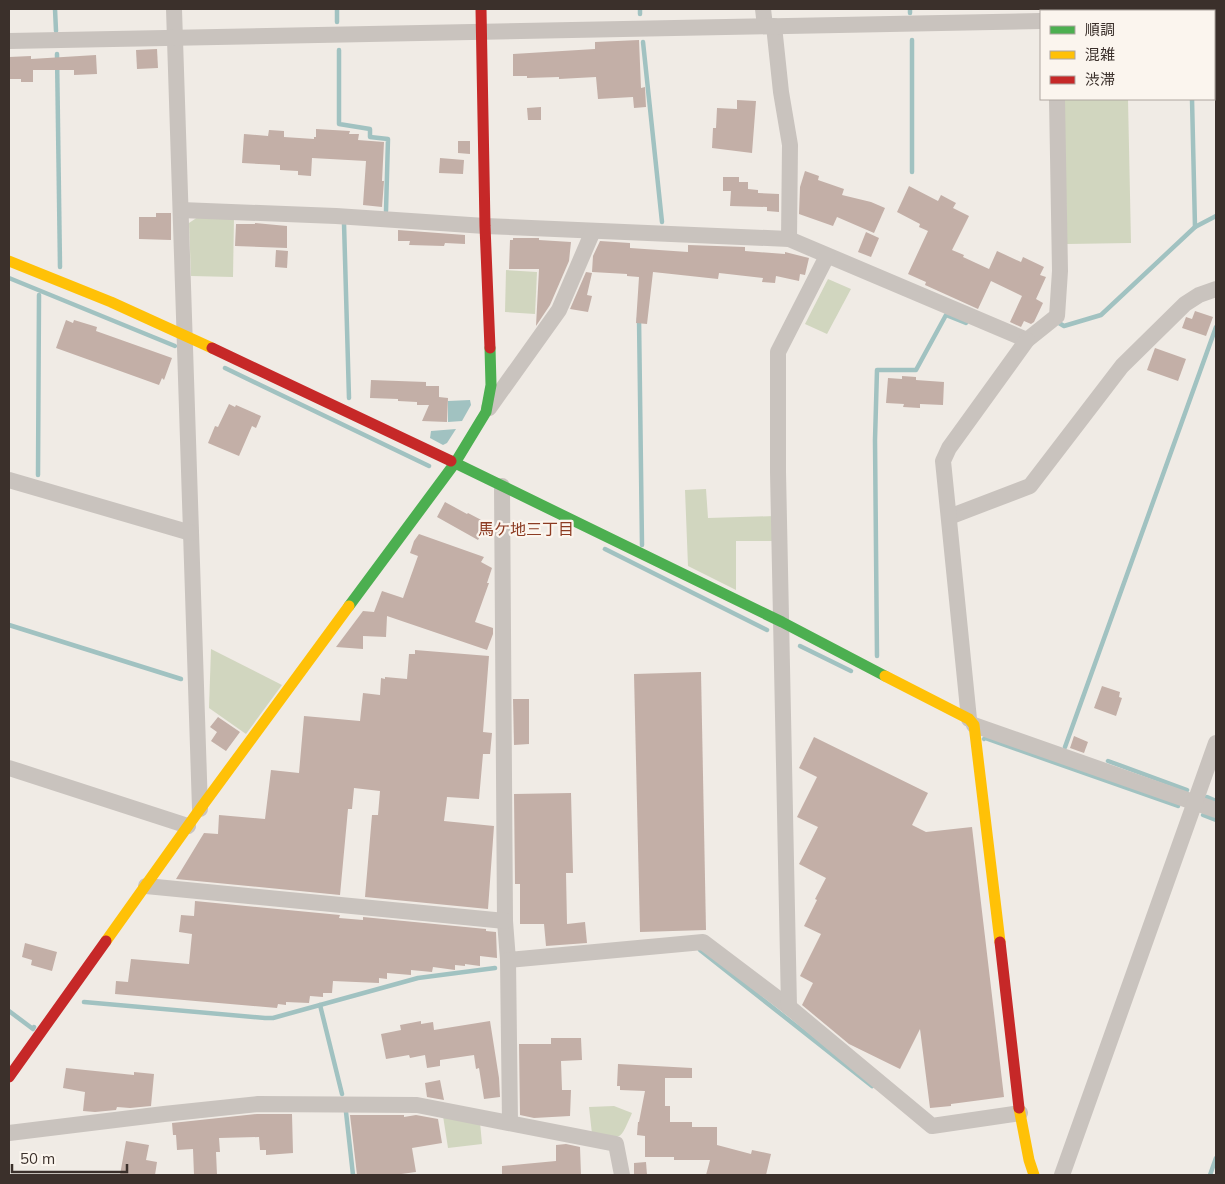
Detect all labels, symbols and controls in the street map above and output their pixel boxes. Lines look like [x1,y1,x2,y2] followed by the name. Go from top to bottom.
[1040,10,1215,100] legend
[1085,20,1115,39] text: 順調
[1085,45,1115,64] text: 混雑
[1085,70,1115,89] text: 渋滞
[478,519,574,539] district label: 馬ケ地三丁目
[12,1142,128,1174] scale bar
[20,1149,55,1168] text: 50 m

